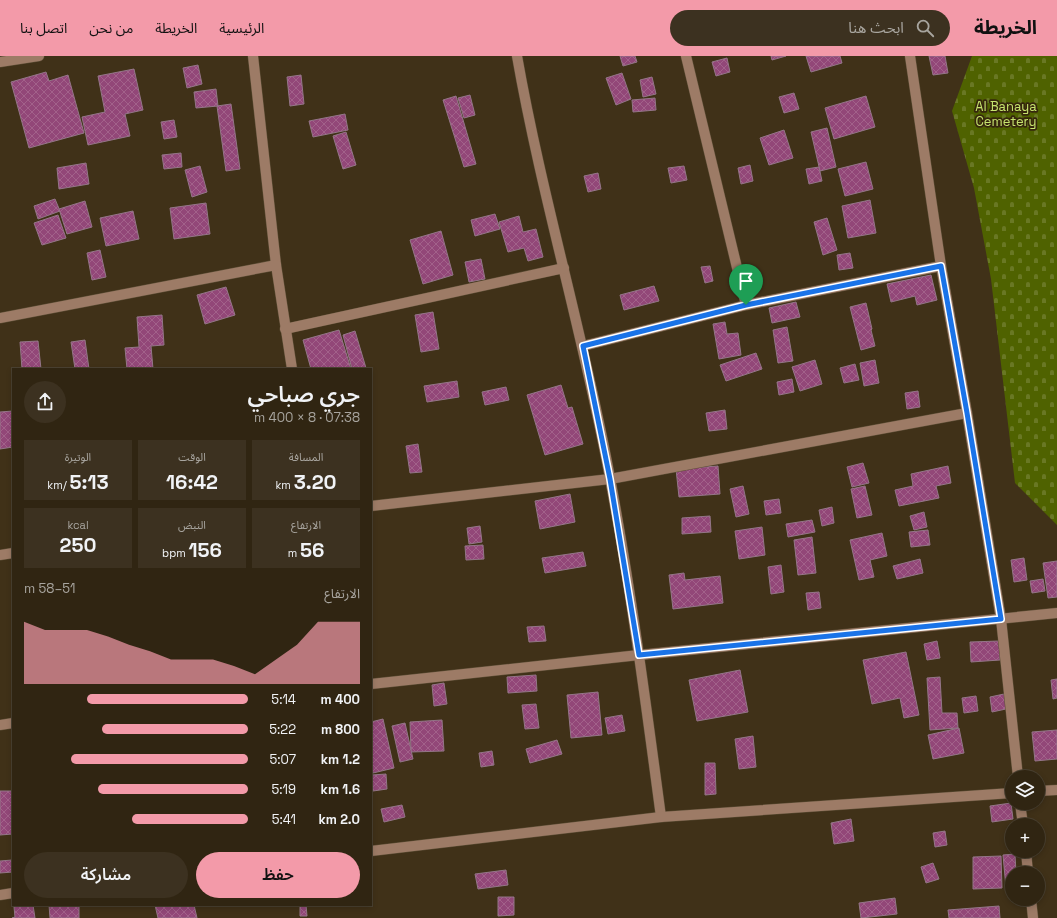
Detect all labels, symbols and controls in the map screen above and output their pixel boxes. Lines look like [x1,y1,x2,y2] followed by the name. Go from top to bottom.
[670,10,950,46] search box
[974,15,1037,40] text: الخريطة
[914,17,936,39] icon: search
[848,18,904,37] text: ابحث هنا
[20,19,67,37] text: اتصل بنا
[89,19,133,37] text: من نحن
[155,19,197,37] text: الخريطة
[219,19,264,37] text: الرئيسية
[975,98,1037,130] park label: Al Banaya Cemetery
[729,264,763,305] pin
[735,270,757,292] icon: arrive
[248,380,360,408] text: جري صباحي
[24,381,66,423] button: share
[254,409,360,426] text: 07:38 · 8 × 400 m
[65,450,91,464] text: الوتيرة
[178,450,206,464] text: الوقت
[289,450,323,464] text: المسافة
[70,469,109,495] text: 5:13
[166,469,218,495] text: 16:42
[294,469,337,495] text: 3.20
[47,478,70,492] text: /km
[275,478,294,492] text: km
[67,518,89,532] text: kcal
[178,518,206,532] text: النبض
[291,518,321,532] text: الارتفاع
[60,532,96,558] text: 250
[189,537,222,563] text: 156
[300,537,324,563] text: 56
[162,546,189,560] text: bpm
[288,546,300,560] text: m
[24,580,75,597] text: 51–58 m
[324,585,360,602] text: الارتفاع
[271,691,296,708] text: 5:14
[320,691,360,708] text: 400 m
[269,721,296,738] text: 5:22
[321,721,360,738] text: 800 m
[269,751,296,768] text: 5:07
[321,751,360,768] text: 1.2 km
[1005,770,1045,906] map controls
[1005,770,1045,810] button: layers
[272,781,296,798] text: 5:19
[321,781,360,798] text: 1.6 km
[272,811,296,828] text: 5:41
[318,811,360,828] text: 2.0 km
[1005,818,1045,858] button: +
[24,852,188,898] button: مشاركة
[196,852,360,898] button: حفظ
[1005,866,1045,906] button: −

